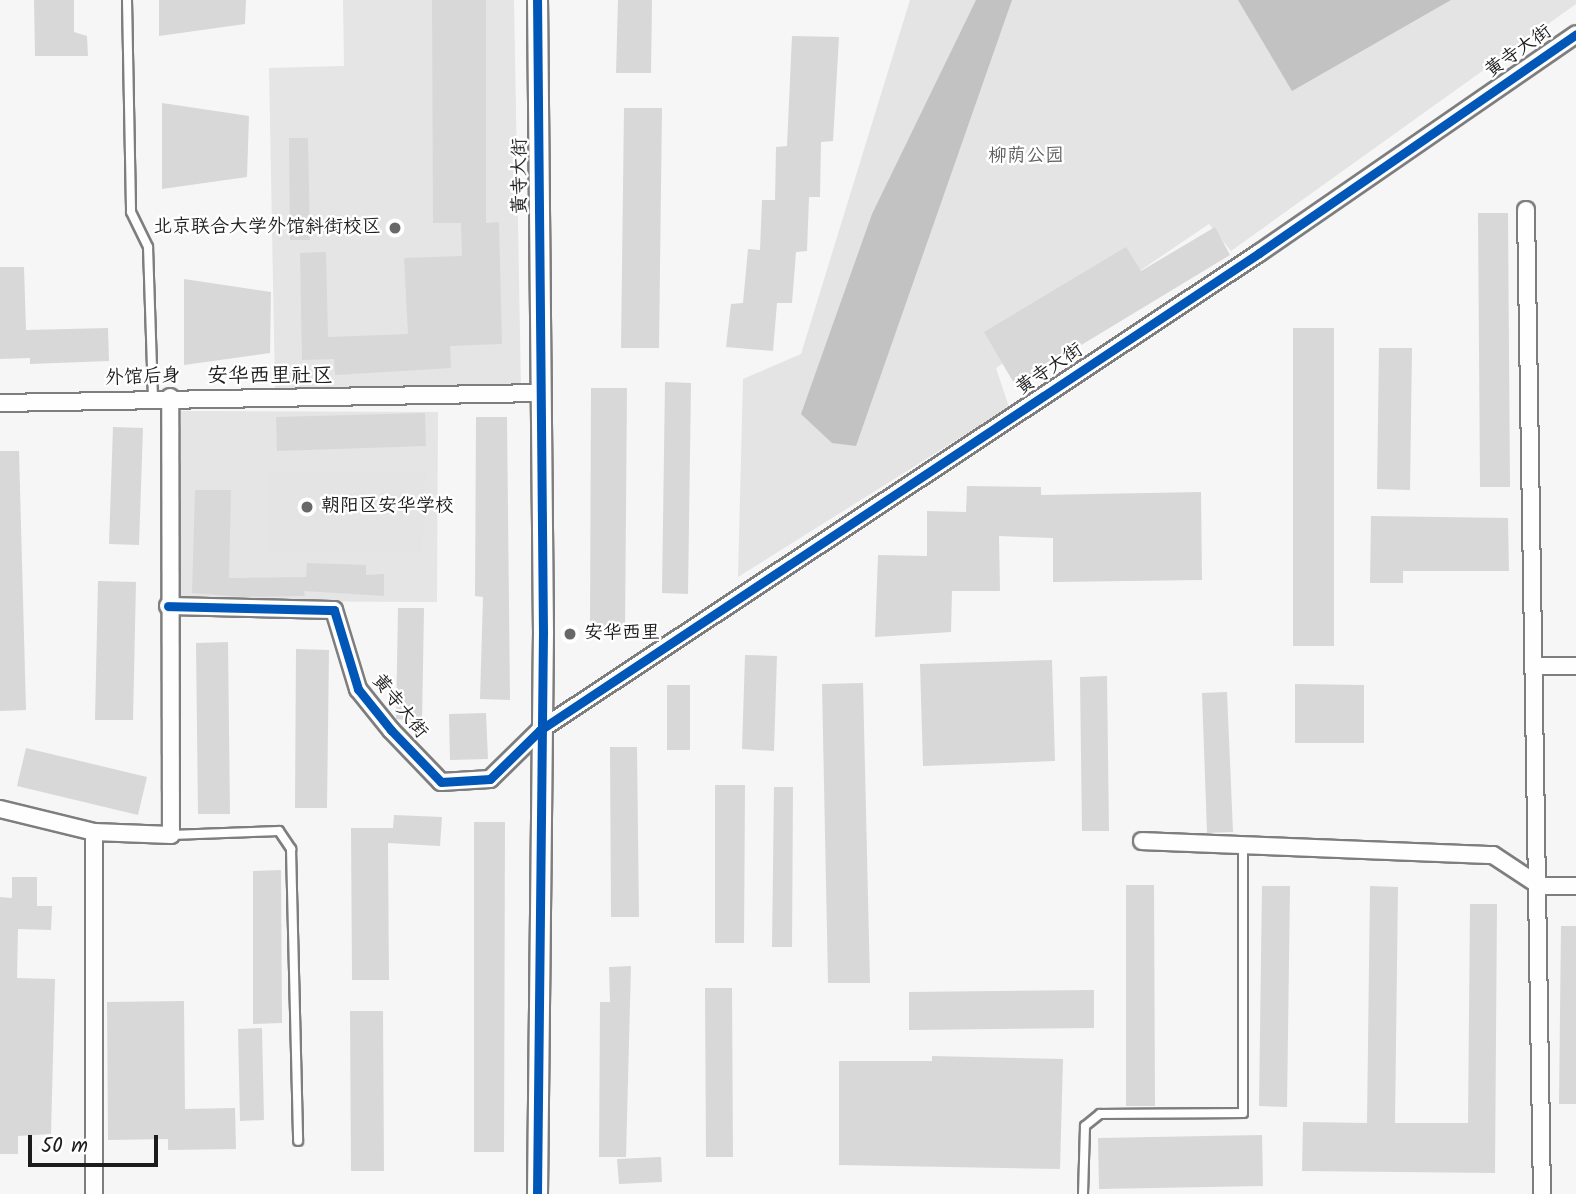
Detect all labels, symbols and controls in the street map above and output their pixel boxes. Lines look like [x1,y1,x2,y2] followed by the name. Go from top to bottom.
[1481,21,1557,83] street label: 黄寺大街
[510,138,532,214] street label: 黄寺大街
[988,146,1064,168] park label: 柳荫公园
[153,217,381,239] place label: 北京联合大学外馆斜街校区
[387,220,403,236] marker: 北京联合大学外馆斜街校区
[1012,339,1088,401] street label: 黄寺大街
[207,364,333,390] district label: 安华西里社区
[105,365,181,391] street label: 外馆后身
[321,496,454,518] place label: 朝阳区安华学校
[299,499,315,515] marker: 朝阳区安华学校
[584,623,660,645] place label: 安华西里
[562,626,578,642] marker: 安华西里
[366,670,432,744] street label: 黄寺大街
[32,1120,161,1164] scale bar
[41,1130,88,1163] text: 50 m

